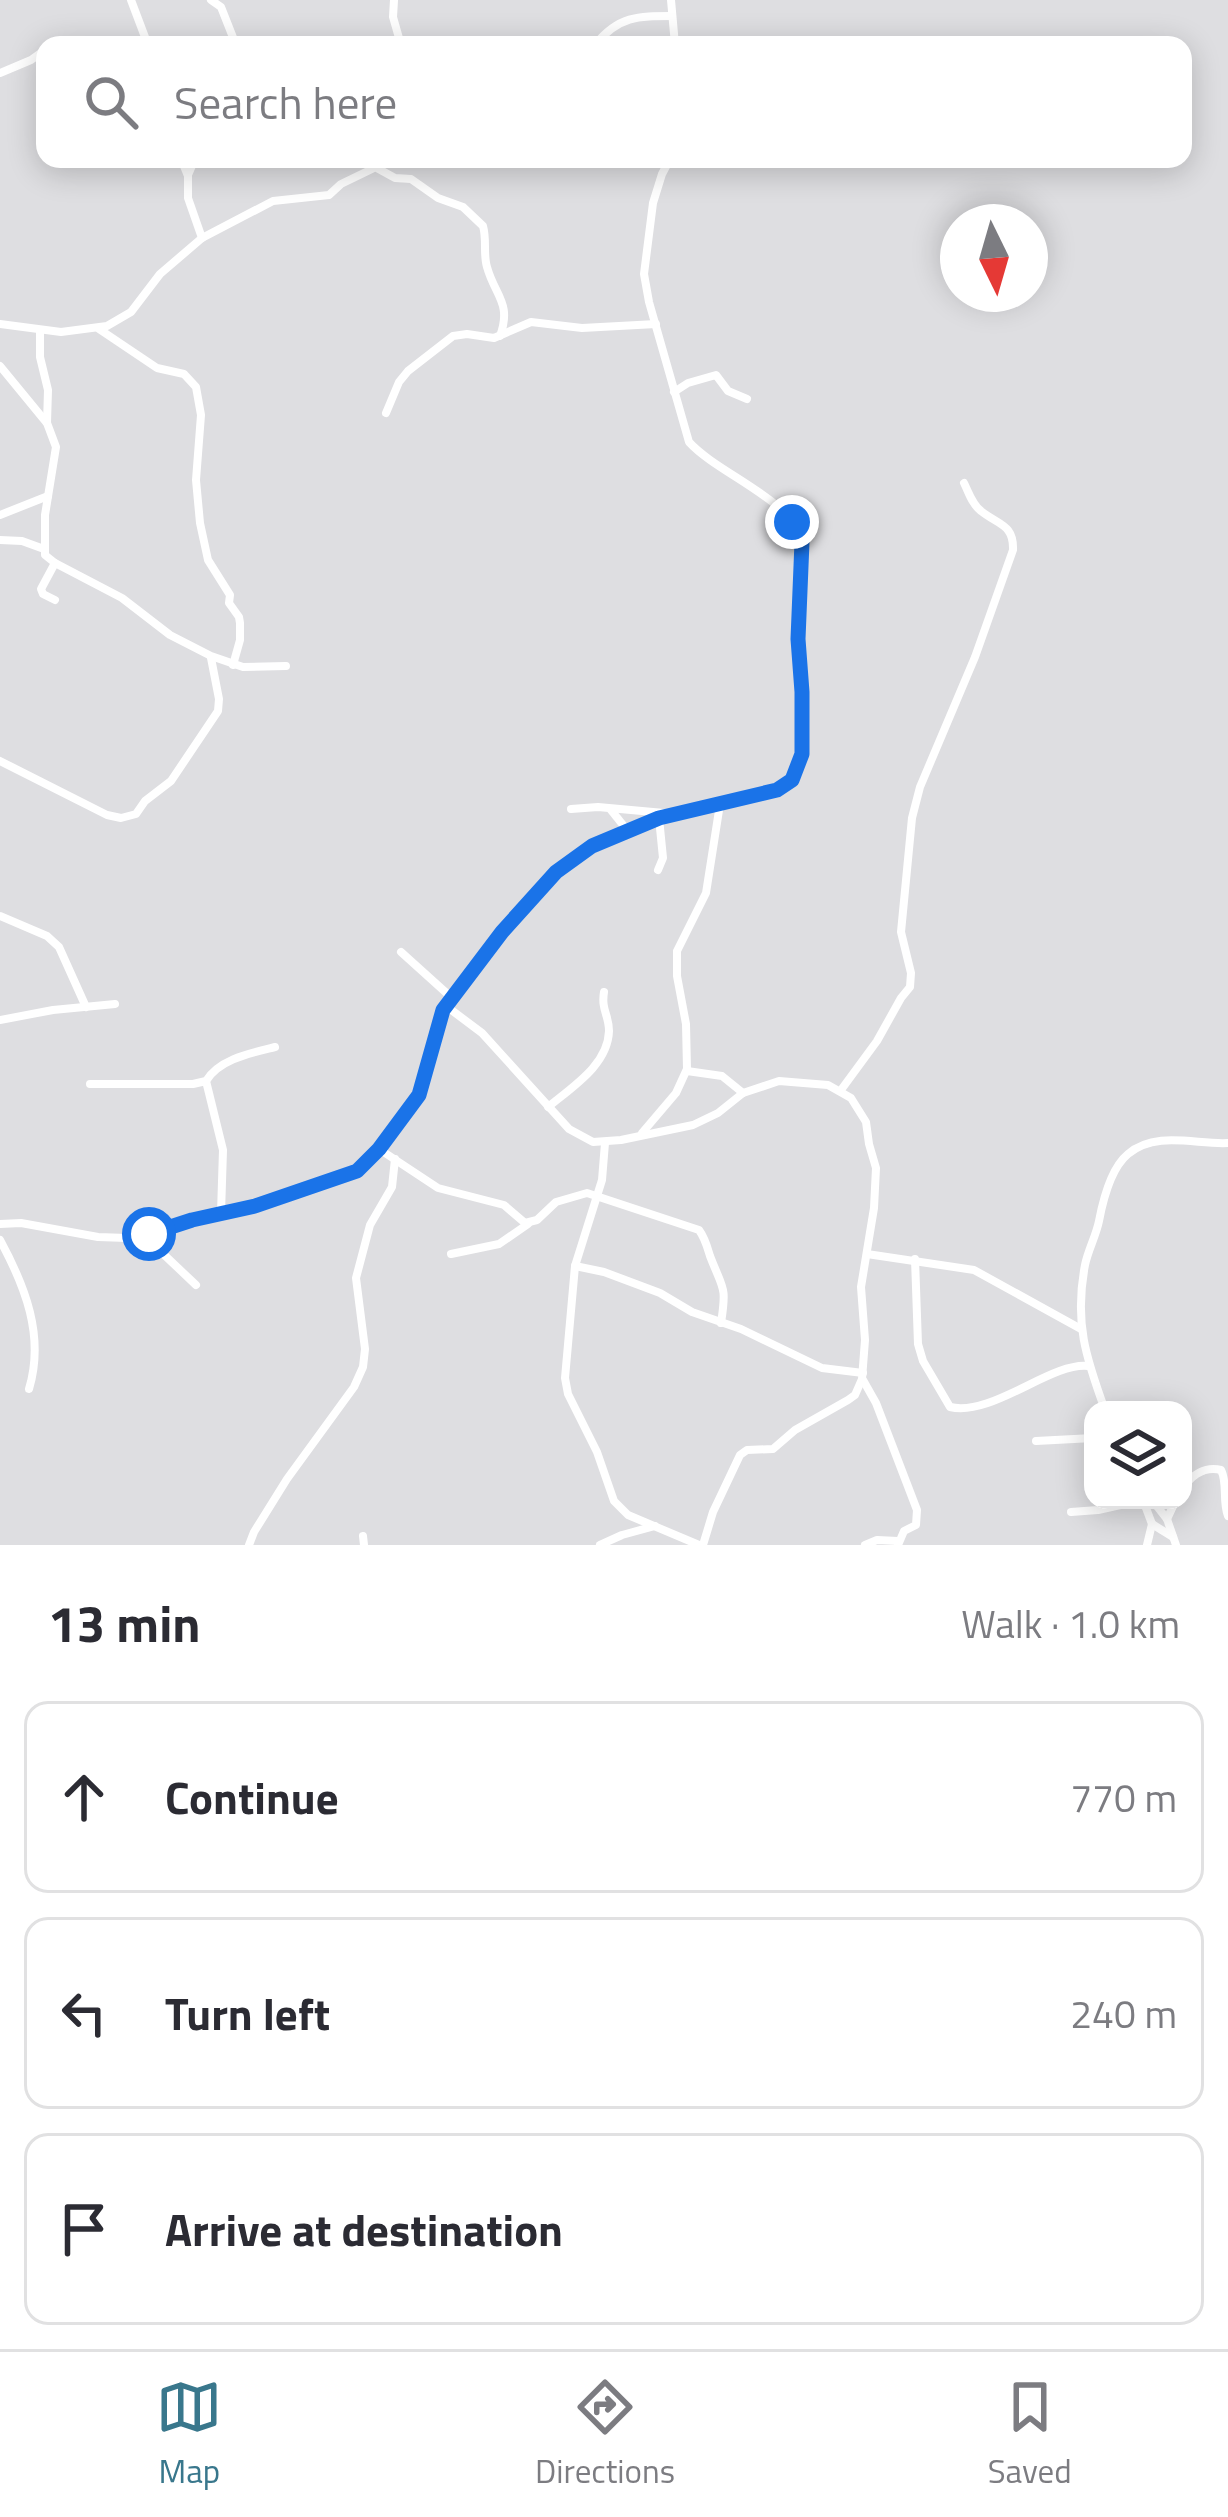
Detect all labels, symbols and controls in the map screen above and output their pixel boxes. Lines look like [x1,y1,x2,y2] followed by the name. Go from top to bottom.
[36,36,1192,168] search box
[174,68,397,136] text: Search here
[78,69,144,135] icon: search
[940,204,1048,312] north arrow
[765,495,819,549] route end
[122,1207,176,1261] route start
[1084,1401,1192,1509] map controls
[1084,1401,1192,1509] button: layers
[48,1584,201,1662] text: 13 min
[961,1594,1180,1653] text: Walk · 1.0 km
[165,1763,339,1831] text: Continue
[51,1764,117,1830] icon: ahead
[1070,1768,1177,1827] text: 770 m
[165,1979,330,2047] text: Turn left
[51,1980,117,2046] icon: left
[1070,1984,1177,2043] text: 240 m
[165,2195,563,2263] text: Arrive at destination
[51,2196,117,2262] icon: arrive
[156,2374,222,2496] tab: Map
[535,2374,675,2496] tab: Directions
[988,2374,1072,2496] tab: Saved

